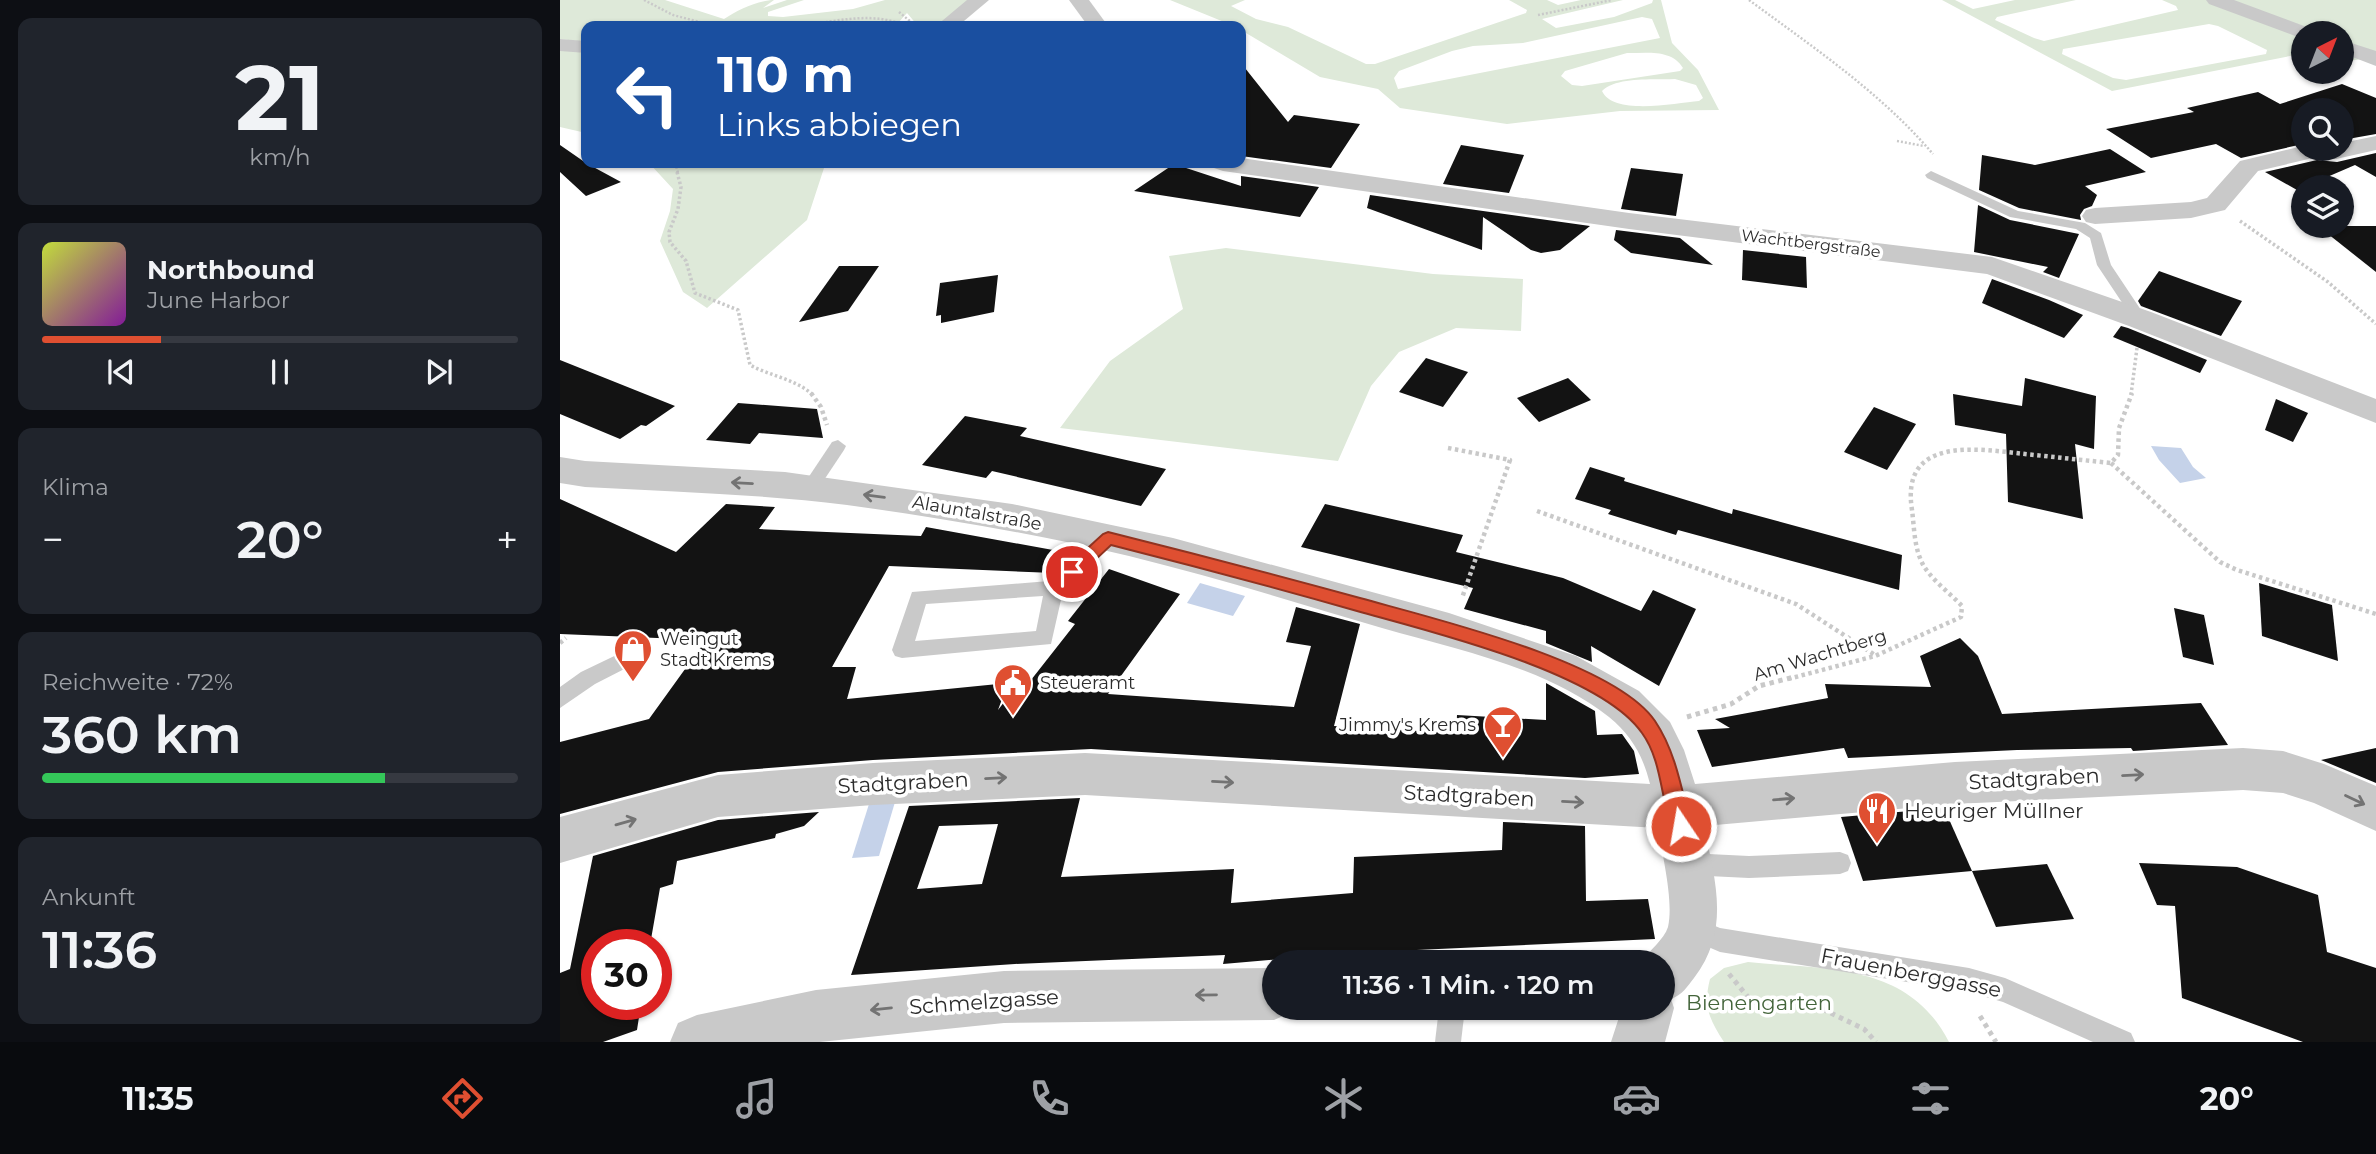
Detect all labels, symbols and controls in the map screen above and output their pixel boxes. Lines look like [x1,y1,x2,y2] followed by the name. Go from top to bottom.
[2291,21,2354,84] north arrow
[2291,21,2354,238] map controls
[235,42,325,153] text: 21
[717,45,854,104] text: 110 m
[602,49,693,140] icon: left
[2291,98,2354,161] button: search
[717,105,962,144] text: Links abbiegen
[249,143,311,171] text: km/h
[2291,175,2354,238] button: layers
[1740,226,1882,261] street label: Wachtbergstraße
[147,254,315,286] text: Northbound
[147,286,290,314] text: June Harbor
[102,353,140,391] icon: previous
[261,353,299,391] icon: pause
[420,353,458,391] icon: next
[42,473,109,501] text: Klima
[730,476,753,489] one-way arrow
[863,490,886,503] one-way arrow
[911,491,1044,535] street label: Alauntalstraße
[236,508,324,571] text: 20°
[42,516,64,563] text: −
[496,516,518,563] text: +
[1042,542,1102,602] pin
[1053,553,1091,591] icon: arrive
[1751,624,1889,686] street label: Am Wachtberg
[612,628,654,683] shop icon: Weingut Stadt Krems
[660,628,771,671] place label: Weingut Stadt Krems
[992,662,1034,717] public building icon: Steueramt
[42,668,233,696] text: Reichweite · 72%
[1040,672,1135,694] place label: Steueramt
[42,703,242,766] text: 360 km
[1482,704,1524,759] bar icon: Jimmy's Krems
[1338,714,1476,736] place label: Jimmy's Krems
[1968,763,2100,794] street label: Stadtgraben
[837,767,969,798] street label: Stadtgraben
[2121,768,2144,781] one-way arrow
[984,771,1007,784] one-way arrow
[1211,775,1234,788] one-way arrow
[1403,780,1535,811] street label: Stadtgraben
[1644,789,1718,863] position arrow
[1856,790,1898,845] restaurant icon: Heuriger Müllner
[1772,793,1795,806] one-way arrow
[2344,793,2365,807] one-way arrow
[1561,795,1584,808] one-way arrow
[1904,798,2084,823] place label: Heuriger Müllner
[614,815,637,828] one-way arrow
[42,883,136,911] text: Ankunft
[42,918,157,981] text: 11:36
[581,929,672,1020] speed limit sign: 30
[1819,943,2004,1002] street label: Frauenberggasse
[1343,969,1594,1001] text: 11:36 · 1 Min. · 120 m
[908,984,1060,1019] street label: Schmelzgasse
[1195,988,1218,1001] one-way arrow
[1686,990,1832,1015] park label: Bienengarten
[870,1003,893,1016] one-way arrow
[438,1074,487,1123] icon: directions
[732,1074,781,1123] icon: music
[1025,1074,1074,1123] icon: phone
[1319,1074,1368,1123] icon: climate
[1612,1074,1661,1123] icon: car
[1906,1074,1955,1123] icon: filters
[122,1079,193,1118] text: 11:35
[2200,1079,2254,1118] text: 20°

